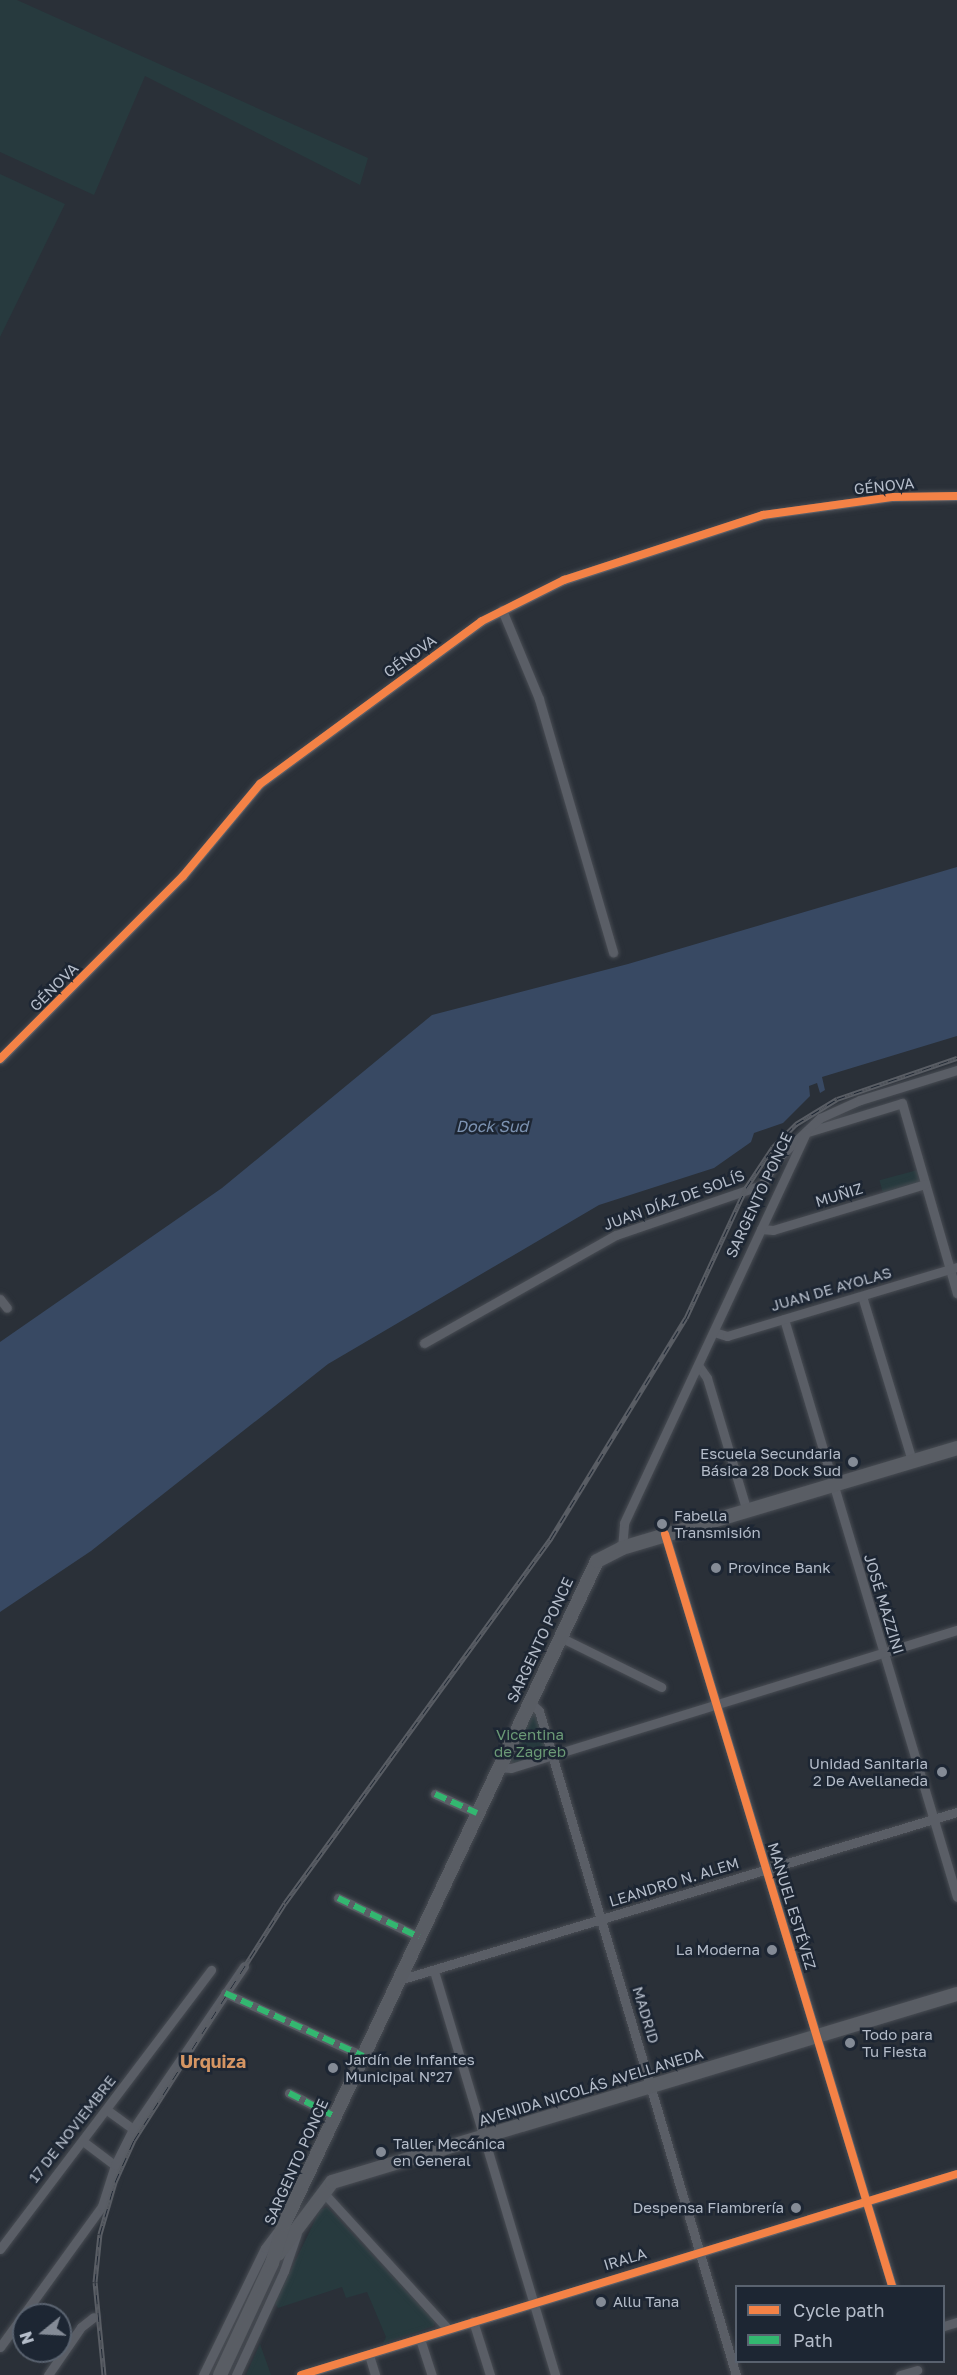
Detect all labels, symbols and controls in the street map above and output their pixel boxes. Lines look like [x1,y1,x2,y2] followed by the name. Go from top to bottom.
[853,474,915,498] street label: GÉNOVA
[380,631,440,681] street label: GÉNOVA
[26,959,82,1015] street label: GÉNOVA
[456,1116,528,1136] water label: Dock Sud
[722,1129,796,1261] street label: SARGENTO PONCE
[601,1166,747,1234] street label: JUAN DÍAZ DE SOLÍS
[813,1179,865,1211] street label: MUÑIZ
[769,1263,893,1315] street label: JUAN DE AYOLAS
[700,1444,841,1479] place label: Escuela Secundaria Básica 28 Dock Sud
[846,1455,860,1469] marker: Escuela Secundaria Básica 28 Dock Sud
[674,1506,761,1541] place label: Fabella Transmisión
[655,1517,669,1531] marker: Fabella Transmisión
[860,1552,908,1656] street label: JOSÉ MAZZINI
[728,1559,831,1577] place label: Province Bank
[709,1561,723,1575] marker: Province Bank
[503,1574,577,1706] street label: SARGENTO PONCE
[494,1725,566,1760] park label: Vicentina de Zagreb
[809,1754,928,1789] place label: Unidad Sanitaria 2 De Avellaneda
[933,1763,951,1781] marker: Unidad Sanitaria 2 De Avellaneda
[764,1840,820,1972] street label: MANUEL ESTÉVEZ
[607,1854,741,1910] street label: LEANDRO N. ALEM
[676,1941,760,1959] place label: La Moderna
[765,1943,779,1957] marker: La Moderna
[629,1984,663,2046] street label: MADRID
[862,2025,933,2060] place label: Todo para Tu Fiesta
[843,2036,857,2050] marker: Todo para Tu Fiesta
[476,2044,706,2130] street label: AVENIDA NICOLÁS AVELLANEDA
[180,2050,246,2072] district label: Urquiza
[345,2050,475,2085] place label: Jardín de Infantes Municipal N°27
[326,2061,340,2075] marker: Jardín de Infantes Municipal N°27
[25,2072,119,2186] street label: 17 DE NOVIEMBRE
[260,2096,332,2228] street label: SARGENTO PONCE
[393,2134,505,2169] place label: Taller Mecánica en General
[374,2145,388,2159] marker: Taller Mecánica en General
[633,2199,784,2217] place label: Despensa Fiambrería
[789,2201,803,2215] marker: Despensa Fiambrería
[601,2244,649,2274] street label: IRALA
[735,2285,945,2363] legend
[613,2293,679,2311] place label: Allu Tana
[594,2295,608,2309] marker: Allu Tana
[793,2299,885,2321] text: Cycle path
[12,2303,72,2363] north arrow
[15,2329,38,2347] text: N
[793,2329,833,2351] text: Path

